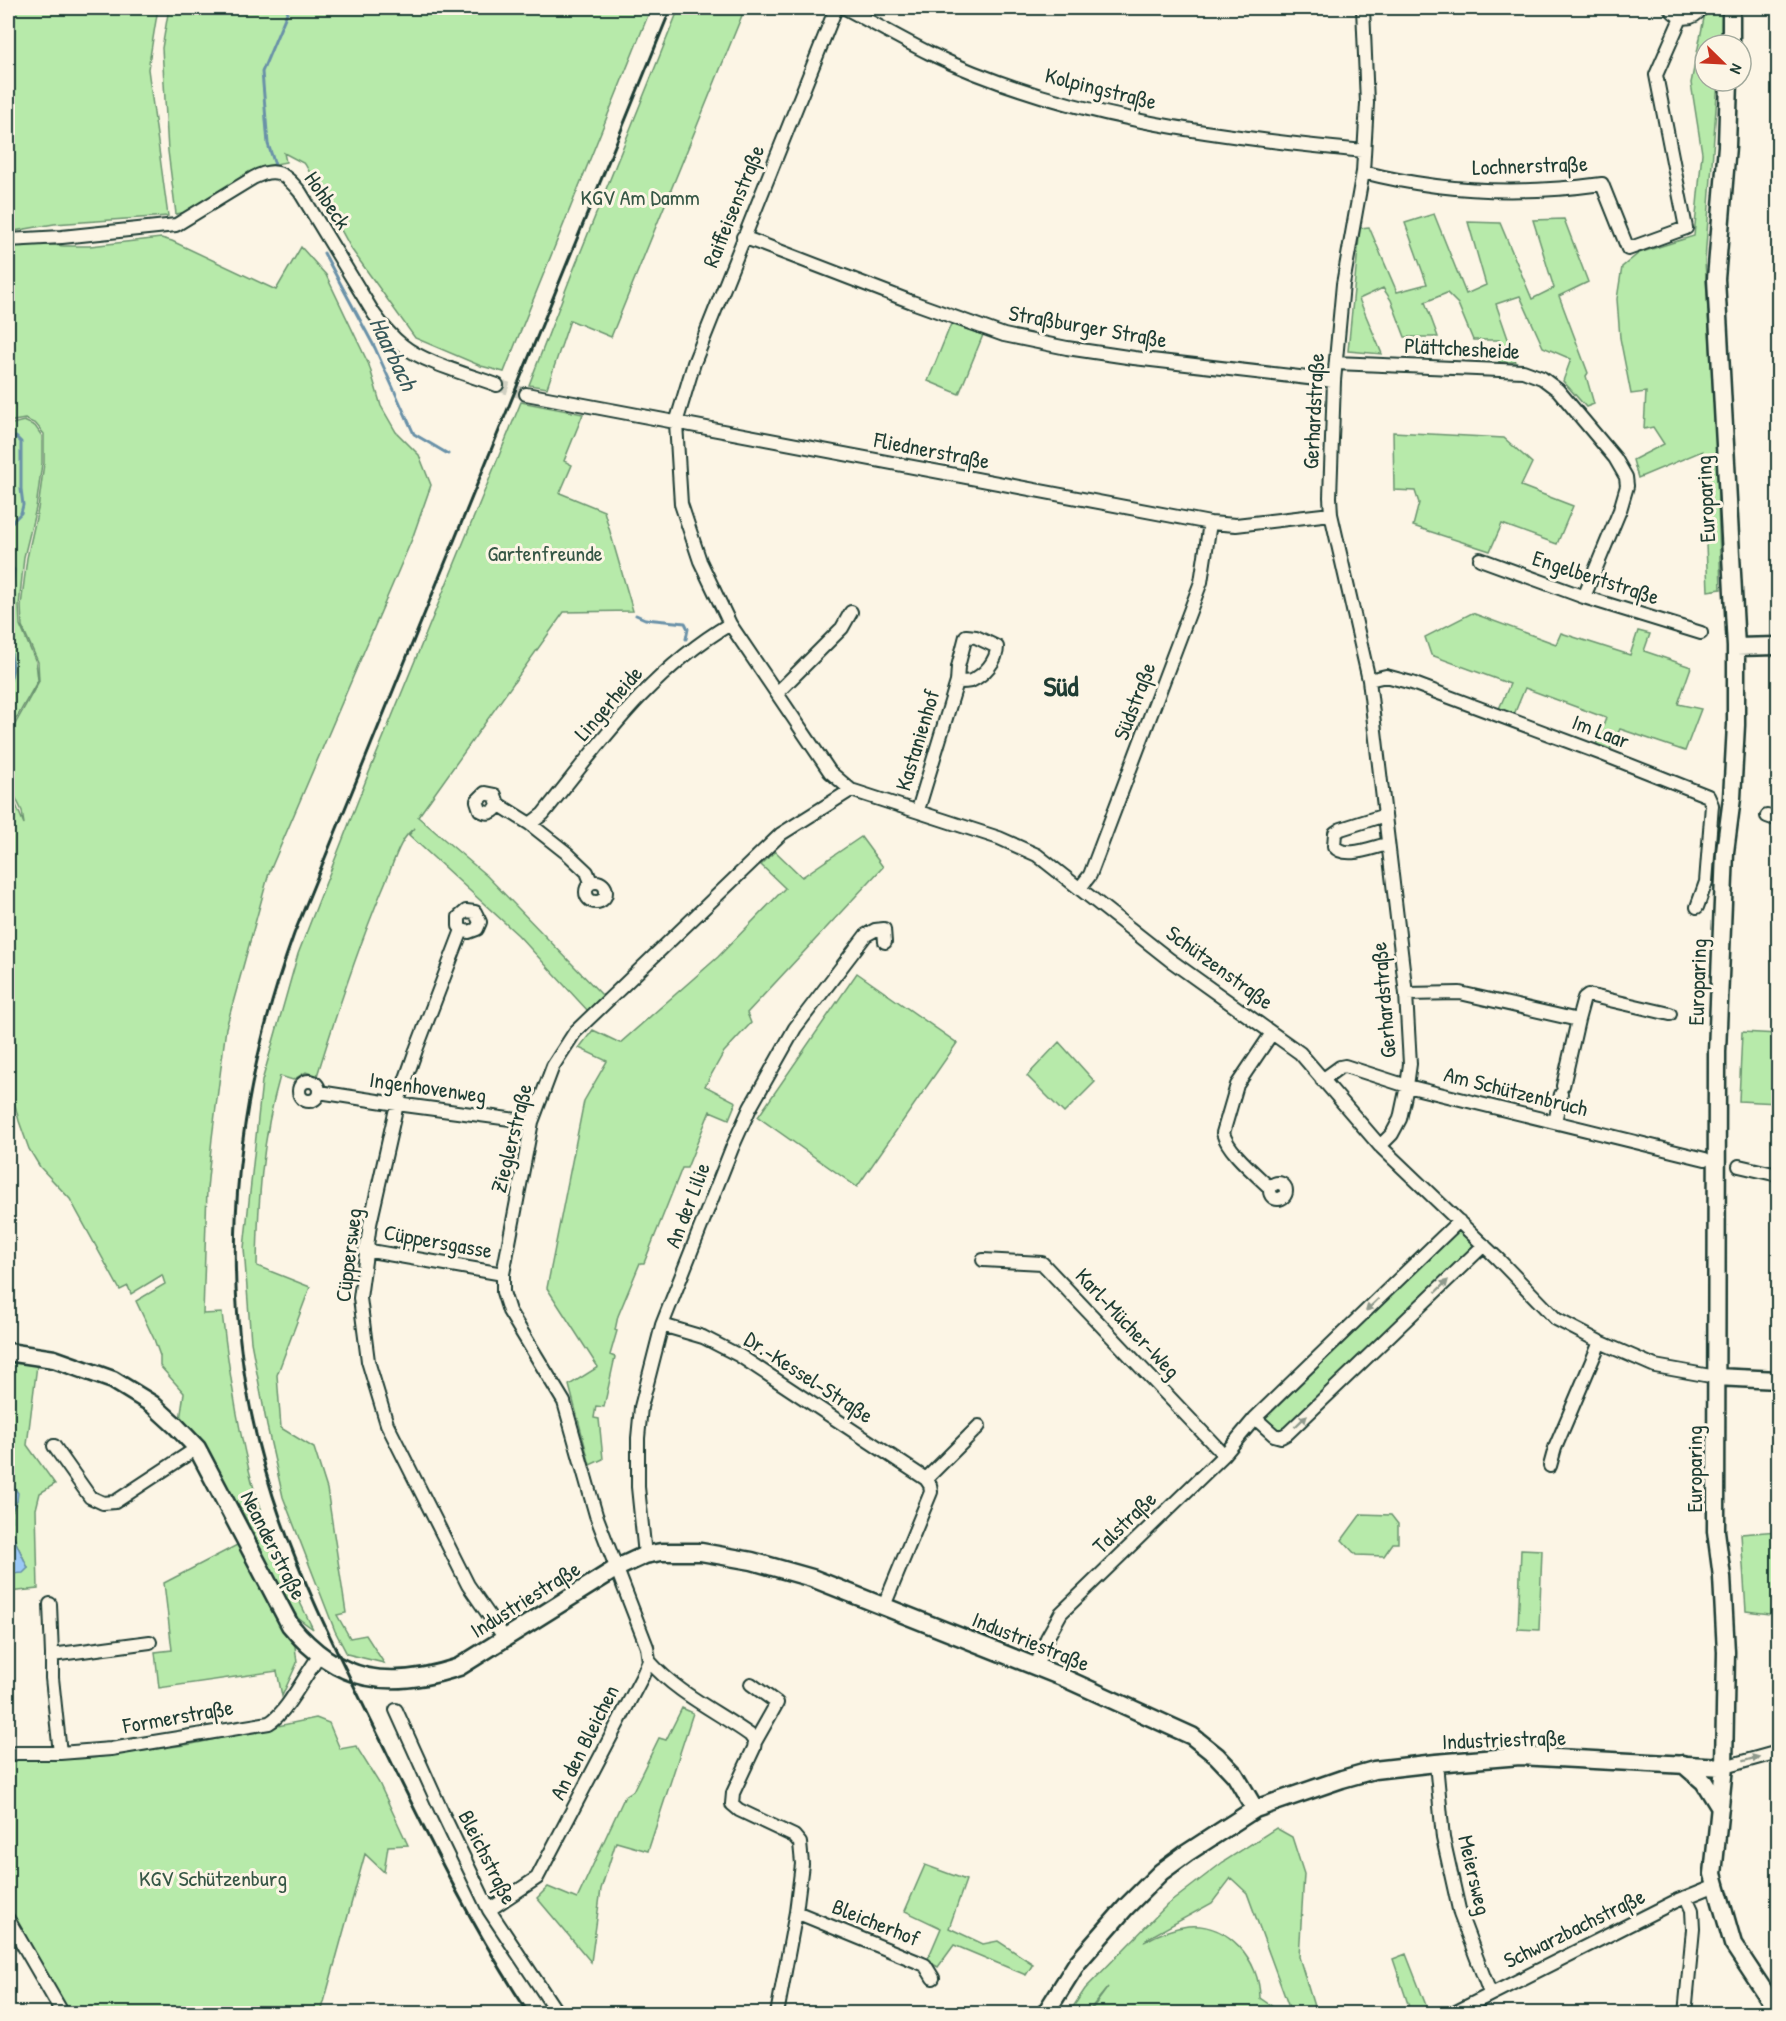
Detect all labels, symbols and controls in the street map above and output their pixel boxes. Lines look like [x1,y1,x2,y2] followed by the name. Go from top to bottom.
[1693,33,1753,93] north arrow
[1042,60,1160,116] street label: Kolpingstraße
[1725,61,1748,78] text: N
[695,140,771,272] street label: Raiffeisenstraße
[1472,148,1588,182] street label: Lochnerstraße
[298,165,358,235] street label: Hohbeck
[580,182,700,212] park label: KGV Am Damm
[1007,297,1170,355] street label: Straßburger Straße
[363,311,426,397] water label: Haarbach
[1404,330,1521,366] street label: Plättchesheide
[1295,352,1331,470] street label: Gerhardstraße
[871,424,993,476] street label: Fliednerstraße
[1688,455,1722,543] street label: Europaring
[487,538,603,568] park label: Gartenfreunde
[1529,542,1663,612] street label: Engelbertstraße
[1105,658,1163,744] street label: Südstraße
[567,659,649,747] street label: Lingerheide
[1044,667,1079,705] district label: Süd
[887,686,947,794] street label: Kastanienhof
[1568,706,1634,756] street label: Im Laar
[1160,918,1280,1016] street label: Schützenstraße
[1680,938,1714,1026] street label: Europaring
[1363,941,1403,1059] street label: Gerhardstraße
[1441,1059,1591,1123] street label: Am Schützenbruch
[368,1064,488,1110] street label: Ingenhovenweg
[483,1080,539,1196] street label: Zieglerstraße
[657,1158,717,1252] street label: An der Lilie
[327,1206,369,1304] street label: Cüppersweg
[381,1217,495,1265] street label: Cüppersgasse
[1069,1261,1187,1385] street label: Karl-Mücher-Weg
[1434,1279,1449,1293] one-way arrow
[1364,1298,1379,1312] one-way arrow
[739,1324,880,1430] street label: Dr.-Kessel-Straße
[1293,1414,1307,1428] one-way arrow
[1679,1425,1709,1513] street label: Europaring
[1085,1484,1163,1560] street label: Talstraße
[234,1485,314,1605] street label: Neanderstraße
[464,1553,586,1645] street label: Industriestraße
[968,1604,1094,1678] street label: Industriestraße
[542,1679,626,1805] street label: An den Bleichen
[120,1692,236,1741] street label: Formerstraße
[1441,1722,1567,1756] street label: Industriestraße
[1742,1754,1760,1764] one-way arrow
[451,1805,525,1909] street label: Bleichstraße
[1451,1832,1499,1918] street label: Meiersweg
[139,1863,287,1893] park label: KGV Schützenburg
[1498,1881,1650,1975] street label: Schwarzbachstraße
[828,1891,924,1953] street label: Bleicherhof

